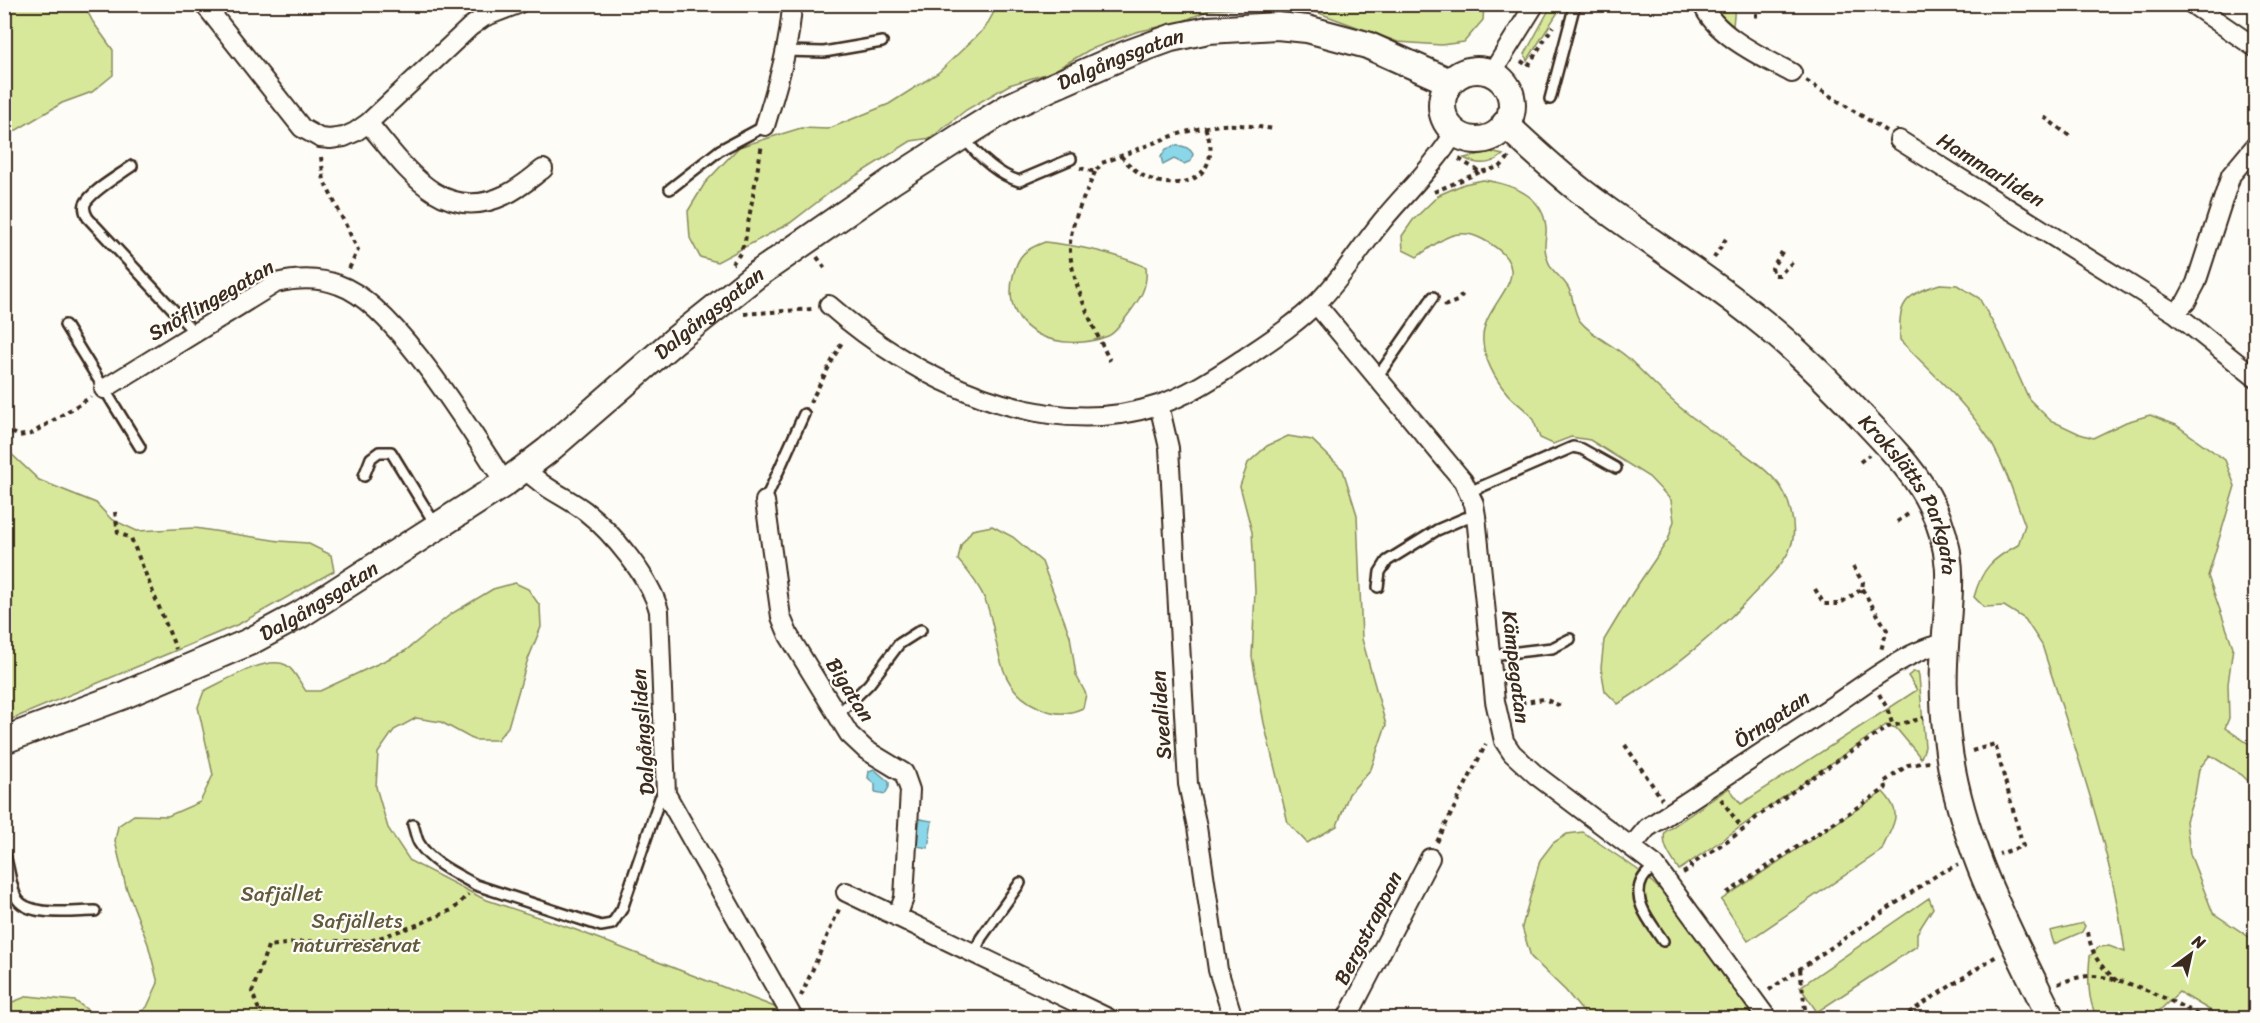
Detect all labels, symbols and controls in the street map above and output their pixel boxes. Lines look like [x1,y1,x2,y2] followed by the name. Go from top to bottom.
[1051,17,1187,101] street label: Dalgångsgatan
[1929,122,2053,218] street label: Hammarliden
[140,248,282,352] street label: Snöflingegatan
[645,256,772,370] street label: Dalgångsgatan
[1849,405,1968,576] street label: Krokslätts Parkgata
[252,550,386,652] street label: Dalgångsgatan
[1490,608,1542,726] street label: Kämpegatan
[815,650,885,730] street label: Bigatan
[620,667,666,797] street label: Dalgångsliden
[1139,669,1183,761] street label: Svealiden
[1726,679,1818,759] street label: Örngatan
[1323,864,1413,992] street label: Bergstrappan
[241,875,323,913] park label: Safjället
[293,902,421,964] park label: Safjällets naturreservat
[2161,924,2221,984] north arrow
[2186,926,2212,958] text: N

